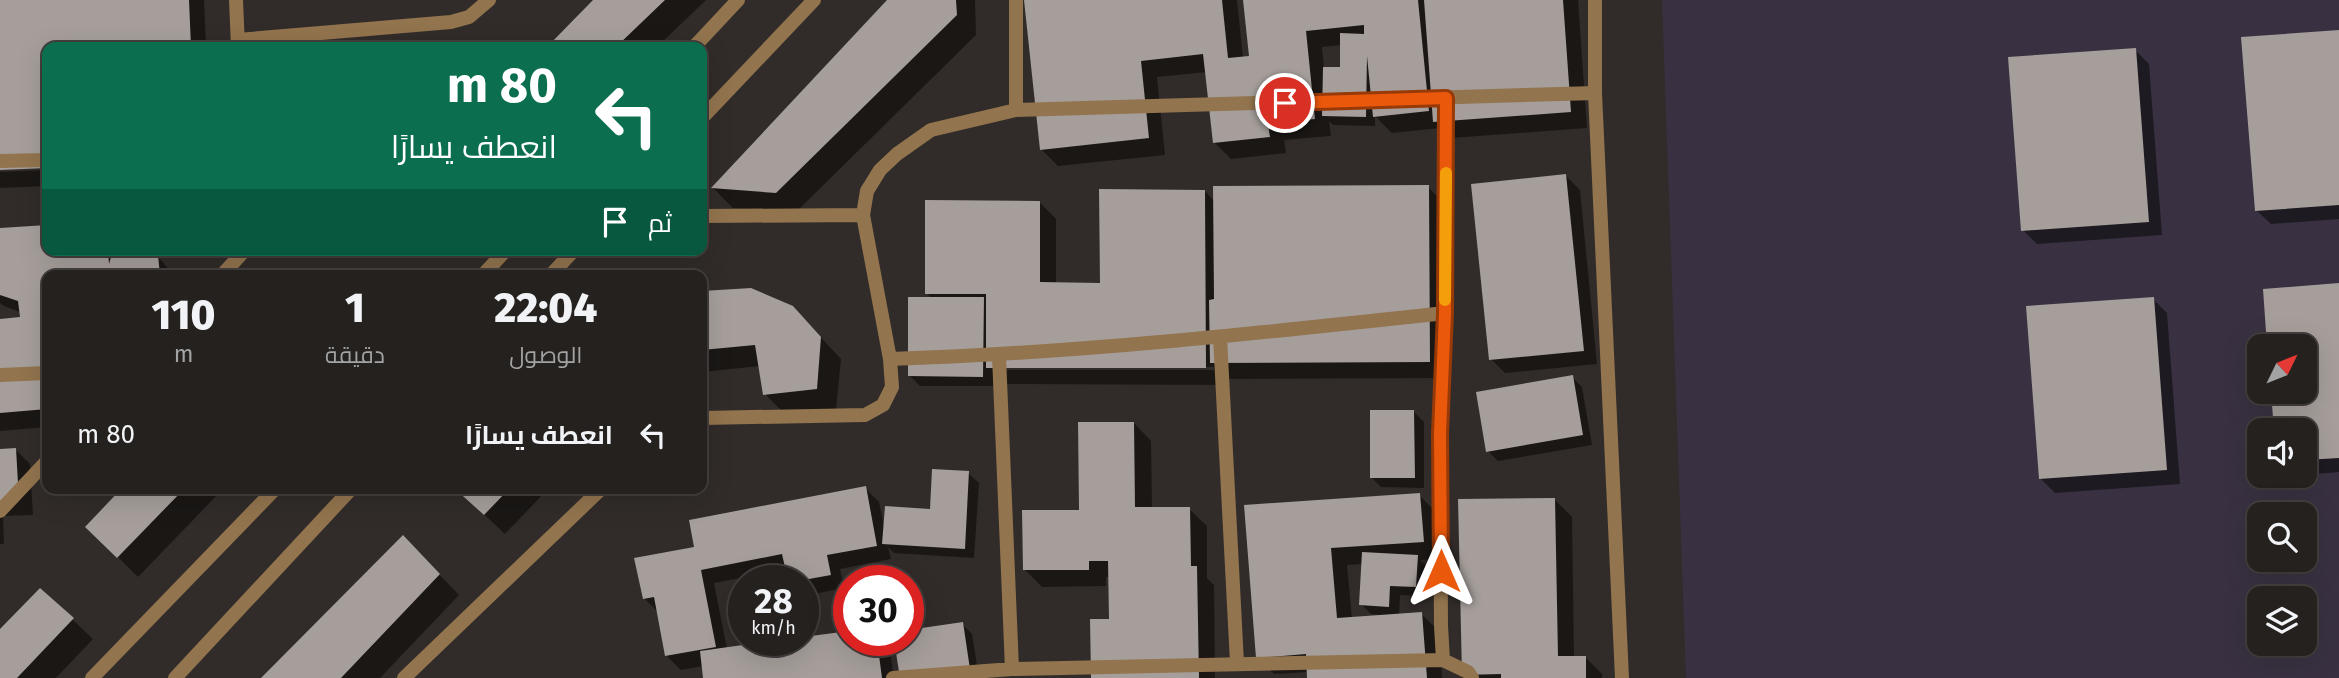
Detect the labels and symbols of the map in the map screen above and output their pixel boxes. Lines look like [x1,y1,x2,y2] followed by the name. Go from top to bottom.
[1255,73,1315,133] pin
[2247,334,2317,404] north arrow
[1404,534,1478,608] position arrow
[833,565,924,656] speed limit sign: 30

